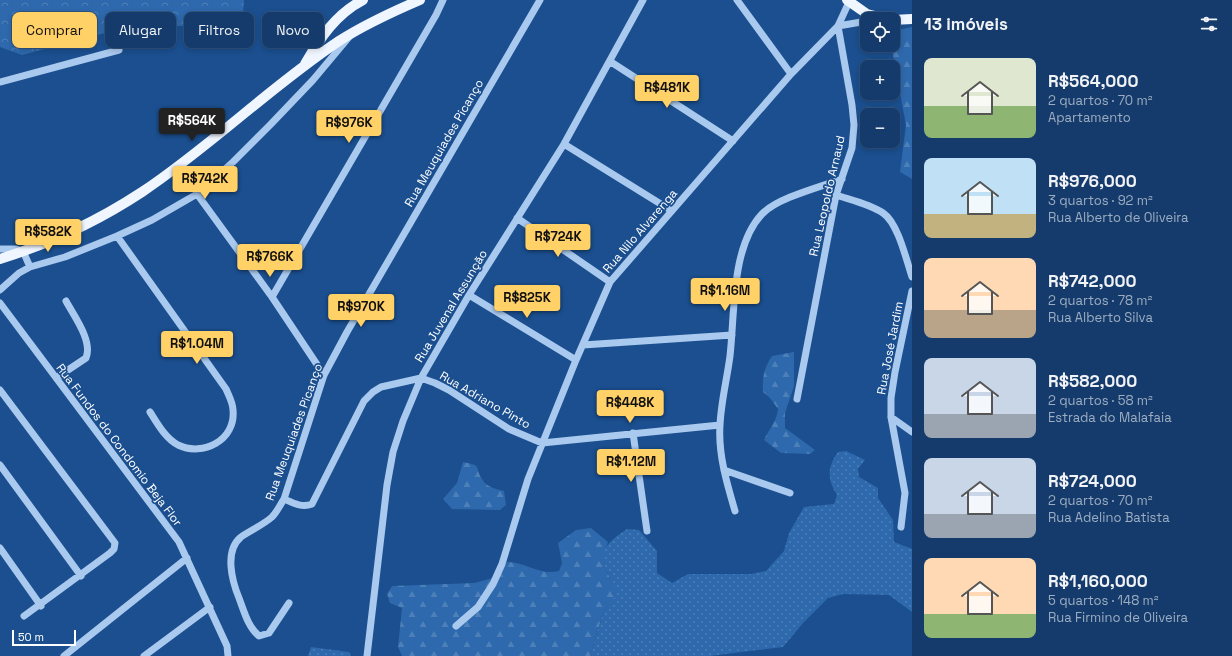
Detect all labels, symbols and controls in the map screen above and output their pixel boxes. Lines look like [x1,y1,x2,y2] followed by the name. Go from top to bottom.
[12,12,97,48] chip: Comprar
[105,12,176,48] chip: Alugar
[184,12,254,48] chip: Filtros
[262,12,324,48] chip: Novo
[860,12,900,148] map controls
[860,12,900,52] button: locate
[924,13,1008,35] text: 13 imóveis
[1198,13,1220,35] icon: filters
[860,60,900,100] button: +
[1048,70,1138,92] text: R$564,000
[956,74,1004,122] icon: home
[634,75,700,109] pin: R$481K
[401,76,487,210] street label: Rua Meuquiades Picanço
[644,79,690,96] text: R$481K
[1048,92,1152,109] text: 2 quartos · 70 m²
[159,108,225,142] pin: R$564K
[860,108,900,148] button: −
[1048,109,1131,126] text: Apartamento
[316,110,382,144] pin: R$976K
[168,112,216,129] text: R$564K
[325,114,373,131] text: R$976K
[805,134,849,258] street label: Rua Leopoldo Arnaud
[172,166,238,200] pin: R$742K
[182,170,228,187] text: R$742K
[1048,170,1137,192] text: R$976,000
[956,174,1004,222] icon: home
[599,186,681,276] street label: Rua Nilo Alvarenga
[1048,192,1153,209] text: 3 quartos · 92 m²
[1048,209,1189,226] text: Rua Alberto de Oliveira
[15,219,81,253] pin: R$582K
[24,223,72,240] text: R$582K
[525,224,591,258] pin: R$724K
[534,228,582,245] text: R$724K
[237,244,303,278] pin: R$766K
[411,247,491,365] street label: Rua Juvenal Assunção
[246,248,294,265] text: R$766K
[1048,270,1136,292] text: R$742,000
[956,274,1004,322] icon: home
[688,278,762,312] pin: R$1.16M
[700,282,750,299] text: R$1.16M
[494,285,560,319] pin: R$825K
[503,289,551,306] text: R$825K
[1048,292,1152,309] text: 2 quartos · 78 m²
[328,294,394,328] pin: R$970K
[337,298,385,315] text: R$970K
[873,300,907,396] street label: Rua José Jardim
[1048,309,1153,326] text: Rua Alberto Silva
[160,331,234,365] pin: R$1.04M
[170,335,224,352] text: R$1.04M
[53,360,186,530] street label: Rua Fundos do Condomio Beja Flor
[262,361,326,503] street label: Rua Meuquiades Picanço
[437,367,533,433] street label: Rua Adriano Pinto
[1048,370,1137,392] text: R$582,000
[956,374,1004,422] icon: home
[597,390,663,424] pin: R$448K
[1048,392,1153,409] text: 2 quartos · 58 m²
[606,394,654,411] text: R$448K
[1048,409,1172,426] text: Estrada do Malafaia
[594,449,668,483] pin: R$1.12M
[606,453,656,470] text: R$1.12M
[1048,470,1137,492] text: R$724,000
[956,474,1004,522] icon: home
[1048,492,1152,509] text: 2 quartos · 70 m²
[1048,509,1170,526] text: Rua Adelino Batista
[1048,570,1148,592] text: R$1,160,000
[956,574,1004,622] icon: home
[1048,592,1159,609] text: 5 quartos · 148 m²
[1048,609,1188,626] text: Rua Firmino de Oliveira
[12,628,76,647] scale bar
[18,630,44,644] text: 50 m

